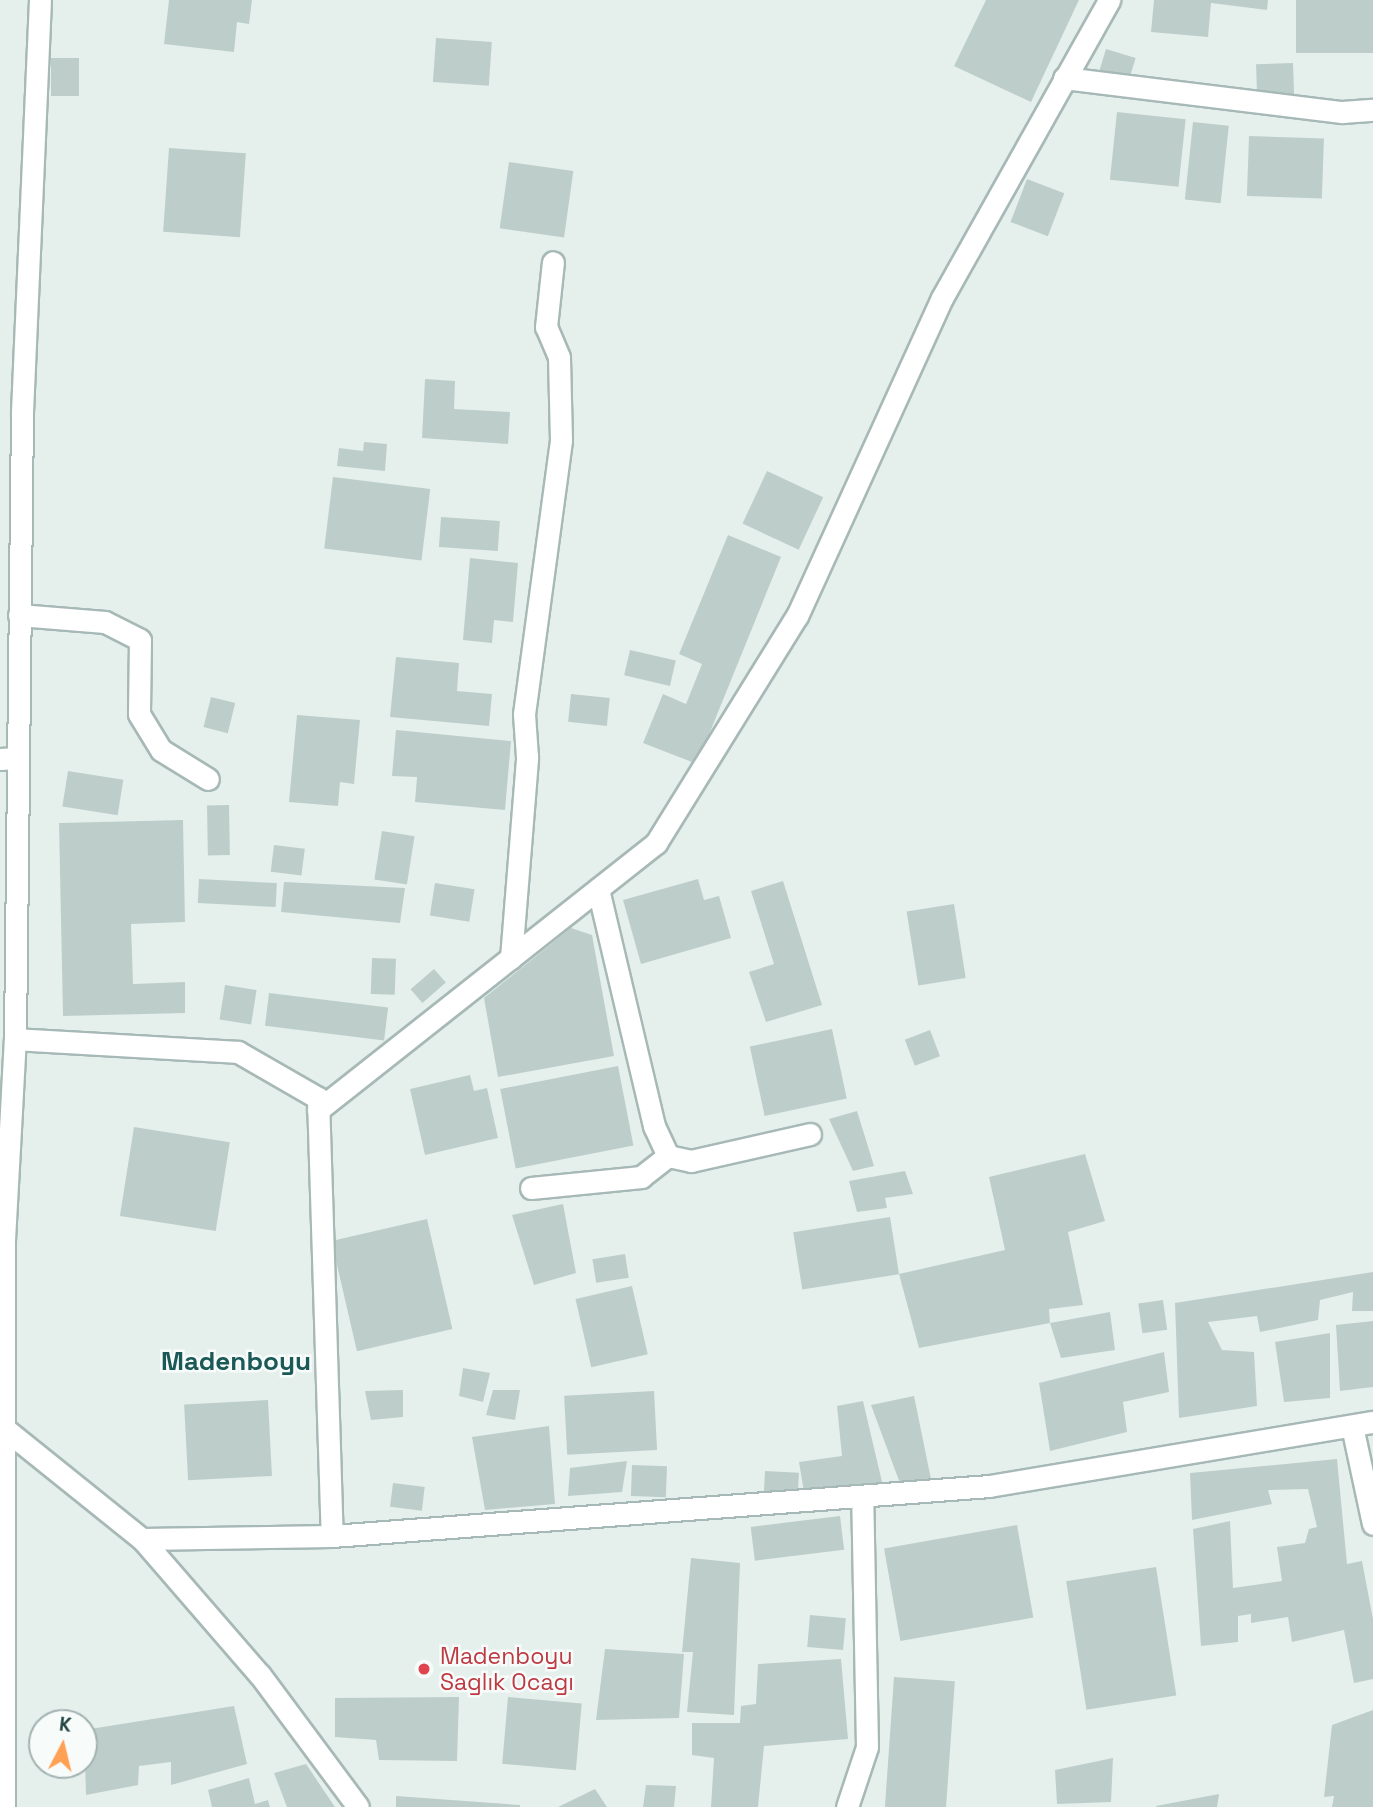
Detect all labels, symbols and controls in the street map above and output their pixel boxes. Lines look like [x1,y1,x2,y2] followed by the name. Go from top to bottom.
[161,1346,311,1378] district label: Madenboyu
[440,1642,574,1696] place label: Madenboyu Saglık Ocagı
[414,1659,434,1679] marker: Madenboyu Saglık Ocagı
[28,1709,98,1779] north arrow
[58,1712,73,1738] text: K

